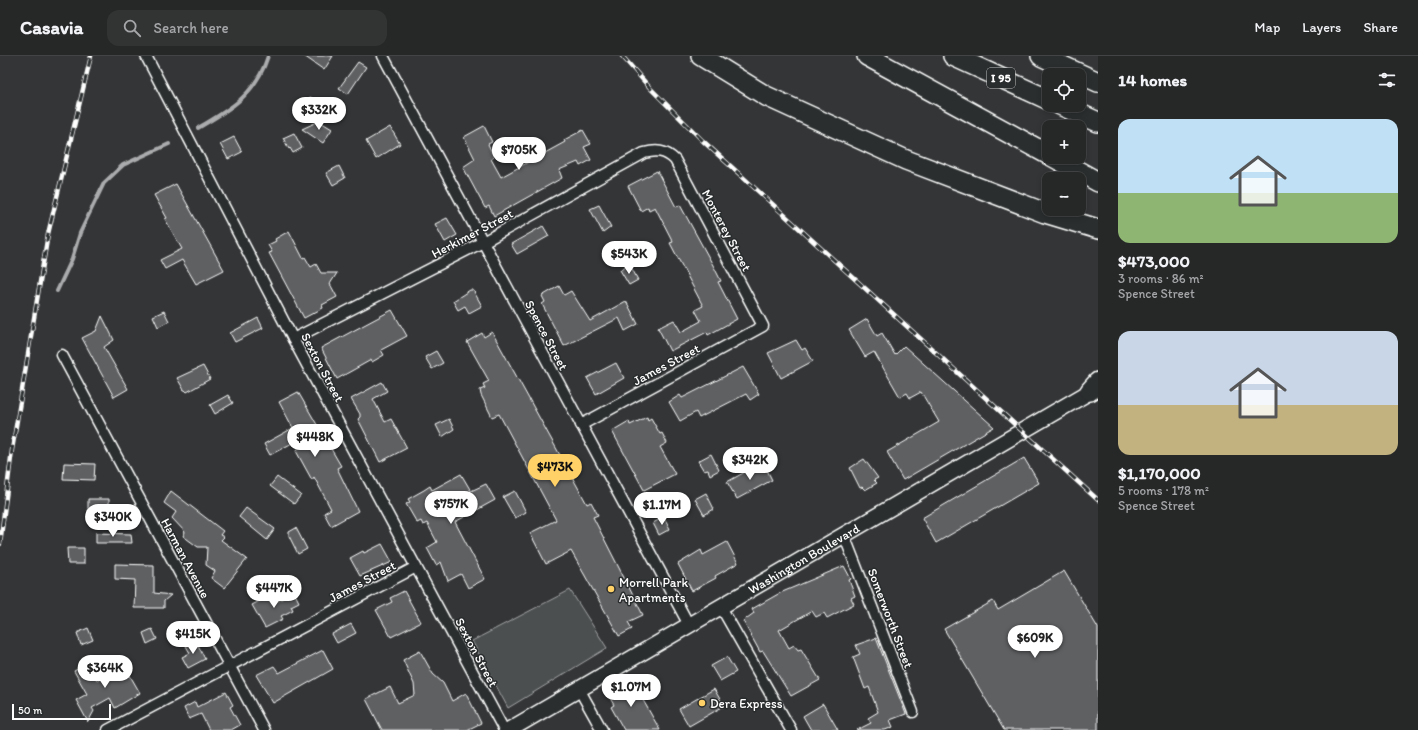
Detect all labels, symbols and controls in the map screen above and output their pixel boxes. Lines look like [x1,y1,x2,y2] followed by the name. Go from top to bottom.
[107,10,387,46] search box
[20,16,83,39] text: Casavia
[121,17,143,39] icon: search
[153,19,229,37] text: Search here
[1255,19,1280,36] text: Map
[1302,19,1341,36] text: Layers
[1363,19,1398,36] text: Share
[987,68,1015,88] road number: I 95
[1042,68,1086,216] map controls
[1042,68,1086,112] button: locate
[1376,69,1398,91] icon: filters
[1118,70,1187,90] text: 14 homes
[291,97,347,131] pin: $332K
[301,102,337,117] text: $332K
[1042,120,1086,164] button: +
[491,137,547,171] pin: $705K
[501,142,537,157] text: $705K
[1222,145,1294,217] icon: home
[1042,172,1086,216] button: −
[699,187,754,274] street label: Monterey Street
[429,206,516,261] street label: Herkimer Street
[601,241,657,275] pin: $543K
[611,246,647,261] text: $543K
[1118,251,1190,271] text: $473,000
[1118,271,1204,286] text: 3 rooms · 86 m²
[1118,286,1195,301] text: Spence Street
[522,298,571,373] street label: Spence Street
[298,330,347,404] street label: Sexton Street
[630,341,702,388] street label: James Street
[1222,357,1294,429] icon: home
[287,424,343,458] pin: $448K
[296,429,334,444] text: $448K
[722,447,778,481] pin: $342K
[732,452,768,467] text: $342K
[527,454,583,488] pin: $473K
[537,459,573,474] text: $473K
[1118,463,1201,483] text: $1,170,000
[1118,483,1209,498] text: 5 rooms · 178 m²
[423,491,479,525] pin: $757K
[629,492,695,526] pin: $1.17M
[434,496,468,511] text: $757K
[643,497,681,512] text: $1.17M
[1118,498,1195,513] text: Spence Street
[85,504,141,538] pin: $340K
[94,509,132,524] text: $340K
[158,516,213,601] street label: Harman Avenue
[746,521,862,597] street label: Washington Boulevard
[326,558,398,605] street label: James Street
[865,566,917,670] street label: Somerworth Street
[246,575,302,609] pin: $447K
[619,575,688,605] place label: Morrell Park Apartments
[256,580,292,595] text: $447K
[606,584,616,594] marker: Morrell Park Apartments
[452,615,501,689] street label: Sexton Street
[165,621,221,655] pin: $415K
[1007,625,1063,659] pin: $609K
[175,626,211,641] text: $415K
[1017,630,1053,645] text: $609K
[77,655,133,689] pin: $364K
[87,660,123,675] text: $364K
[598,674,664,708] pin: $1.07M
[611,679,651,694] text: $1.07M
[710,696,783,711] place label: Dera Express
[697,698,707,708] marker: Dera Express
[12,702,111,721] scale bar
[18,704,42,717] text: 50 m

